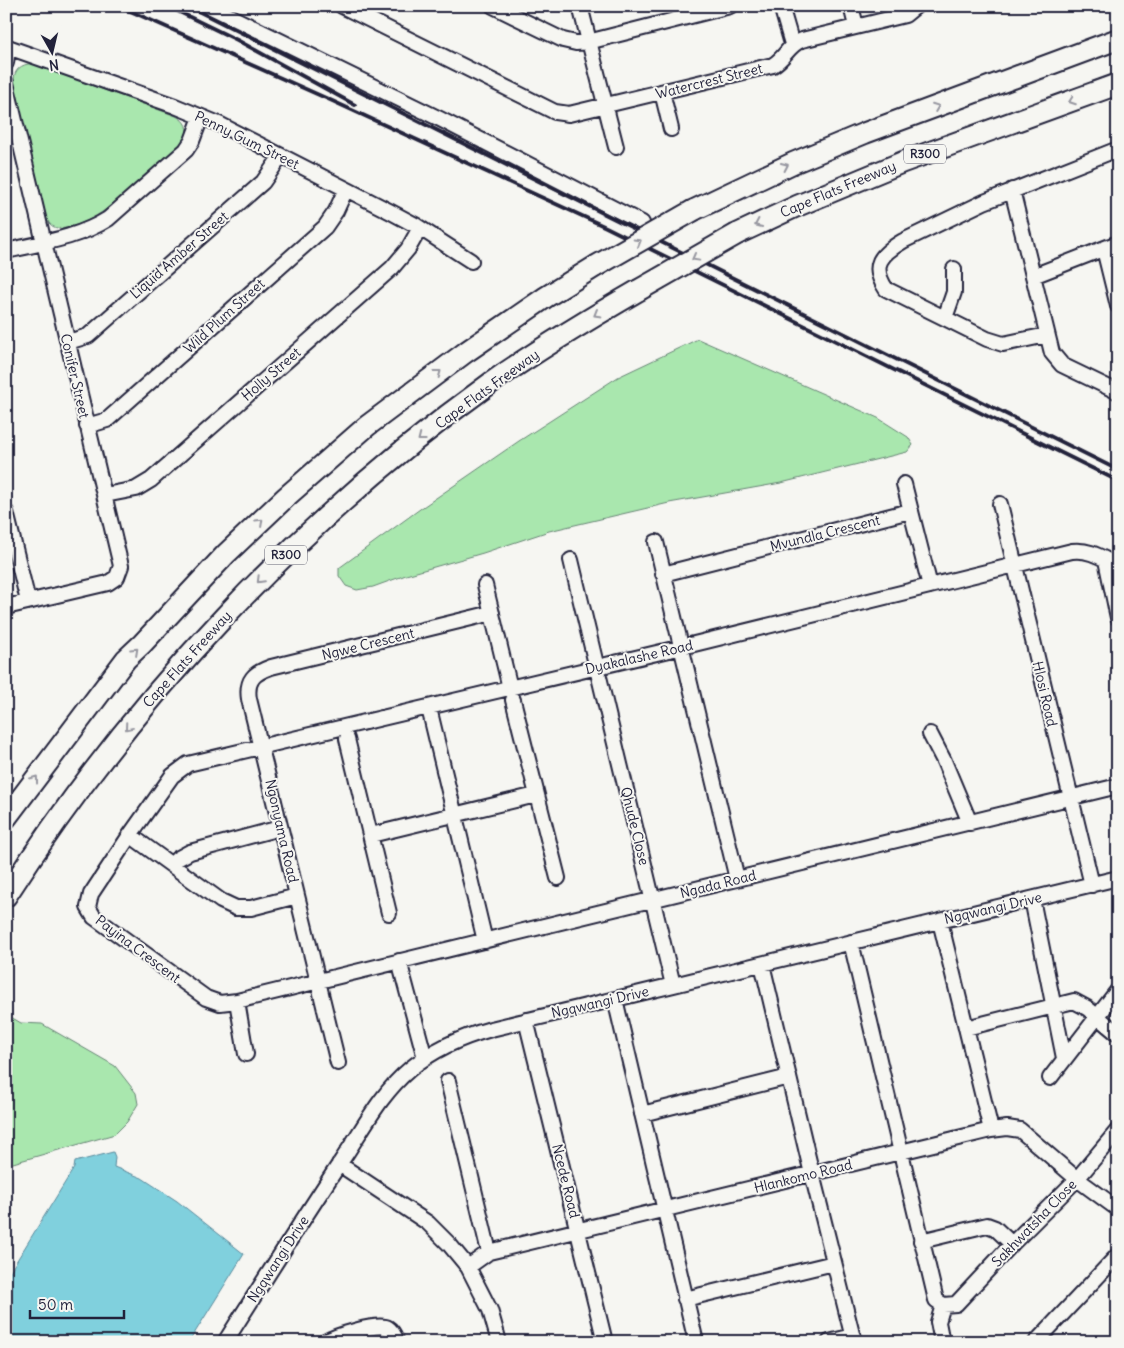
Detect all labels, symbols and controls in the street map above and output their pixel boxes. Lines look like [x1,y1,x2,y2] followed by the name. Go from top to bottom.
[28,28,78,78] north arrow
[48,55,60,74] text: N
[654,59,765,103] street label: Watercrest Street
[1068,95,1077,105] one-way arrow
[931,103,940,113] one-way arrow
[192,107,302,173] street label: Penny Gum Street
[904,144,946,164] road number: R300
[777,156,899,222] street label: Cape Flats Freeway
[780,162,789,173] one-way arrow
[126,207,232,303] street label: Liquid Amber Street
[754,218,763,229] one-way arrow
[633,238,642,248] one-way arrow
[691,252,700,262] one-way arrow
[180,275,269,357] street label: Wild Plum Street
[593,308,602,318] one-way arrow
[57,332,94,420] street label: Conifer Street
[238,343,305,405] street label: Holly Street
[432,345,542,433] street label: Cape Flats Freeway
[432,370,441,378] one-way arrow
[417,432,426,441] one-way arrow
[768,511,882,555] street label: Mvundla Crescent
[254,519,263,528] one-way arrow
[265,546,307,564] road number: R300
[256,574,265,583] one-way arrow
[139,607,235,711] street label: Cape Flats Freeway
[320,624,416,664] street label: Ngwe Crescent
[583,636,695,678] street label: Dyakalashe Road
[129,648,138,657] one-way arrow
[1029,659,1061,729] street label: Hlosi Road
[125,721,133,730] one-way arrow
[29,775,38,785] one-way arrow
[261,777,303,885] street label: Ngonyama Road
[617,785,653,867] street label: Qhude Close
[678,866,758,902] street label: Ngada Road
[942,888,1044,928] street label: Ngqwangi Drive
[92,911,184,987] street label: Payina Crescent
[549,982,651,1022] street label: Ngqwangi Drive
[548,1142,584,1220] street label: Ncede Road
[752,1155,854,1197] street label: Hlankomo Road
[988,1176,1080,1270] street label: Sakhwatsha Close
[243,1212,313,1306] street label: Ngqwangi Drive
[30,1288,124,1320] scale bar
[38,1295,73,1314] text: 50 m

